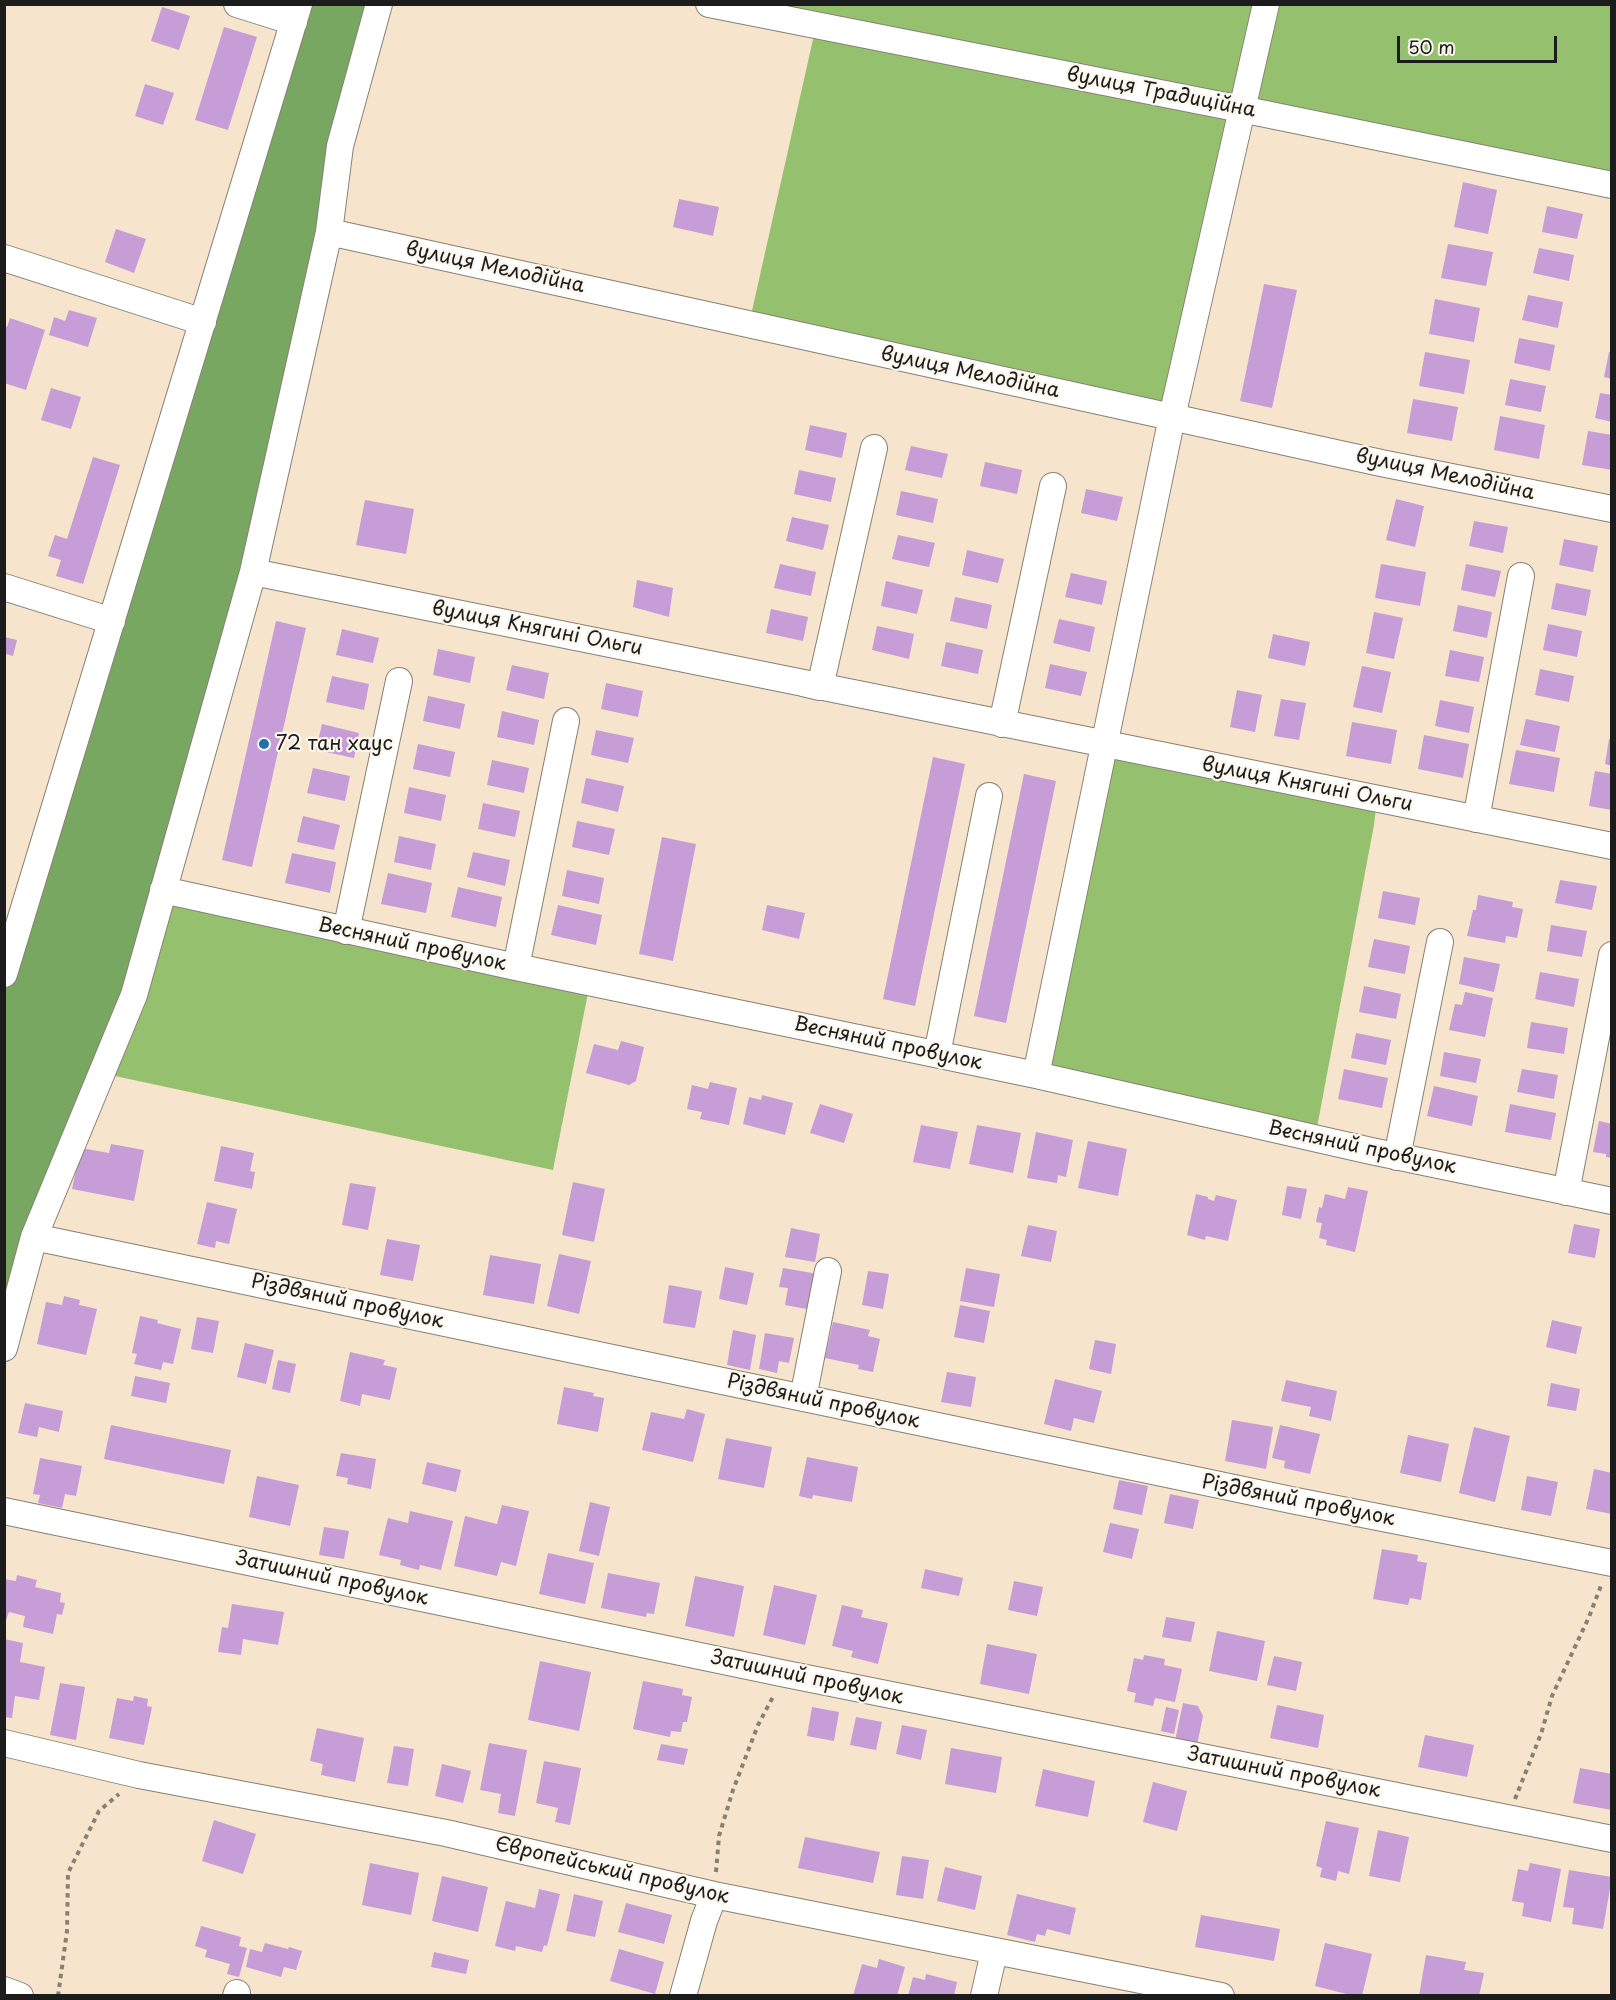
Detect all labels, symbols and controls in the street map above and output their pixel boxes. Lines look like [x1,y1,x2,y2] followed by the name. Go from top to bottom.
[1400,24,1560,62] scale bar
[1408,33,1455,60] text: 50 m
[1064,63,1258,123] street label: вулиця Традиційна
[403,237,587,299] street label: вулиця Мелодійна
[878,342,1062,404] street label: вулиця Мелодійна
[1353,444,1537,506] street label: вулиця Мелодійна
[430,597,644,661] street label: вулиця Княгині Ольги
[276,732,393,756] place label: 72 тан хаус
[257,737,271,751] marker: 72 тан хаус
[1200,753,1414,817] street label: вулиця Княгині Ольги
[316,913,508,977] street label: Весняний провулок
[792,1012,984,1076] street label: Весняний провулок
[1266,1116,1458,1180] street label: Весняний провулок
[248,1270,446,1334] street label: Різдвяний провулок
[724,1370,922,1434] street label: Різдвяний провулок
[1199,1470,1397,1532] street label: Різдвяний провулок
[234,1547,430,1611] street label: Затишний провулок
[709,1646,905,1710] street label: Затишний провулок
[1186,1743,1382,1803] street label: Затишний провулок
[493,1832,731,1910] street label: Європейський провулок

